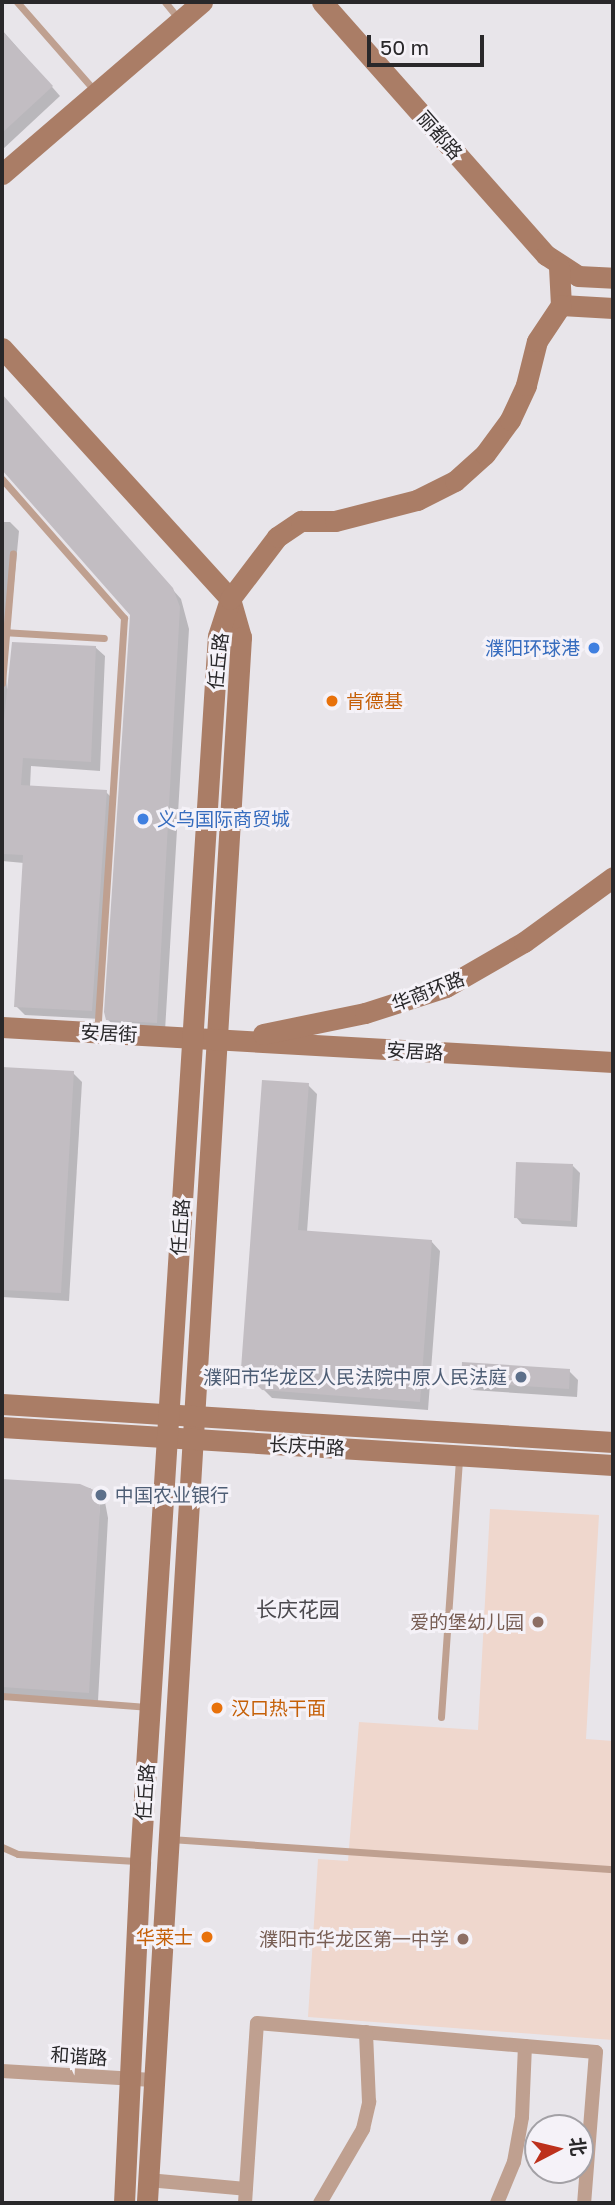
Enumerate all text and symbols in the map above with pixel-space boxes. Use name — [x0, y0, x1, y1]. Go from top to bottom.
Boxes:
scale bar — [370, 21, 487, 65]
text: 50 m — [380, 34, 429, 60]
street label: 丽都路 — [413, 106, 467, 164]
street label: 任丘路 — [204, 631, 232, 691]
place label: 濮阳环球港 — [485, 637, 580, 659]
marker: 濮阳环球港 — [586, 640, 602, 656]
place label: 肯德基 — [346, 690, 403, 712]
marker: 肯德基 — [324, 693, 340, 709]
place label: 义乌国际商贸城 — [157, 808, 290, 830]
marker: 义乌国际商贸城 — [135, 811, 151, 827]
street label: 华商环路 — [388, 967, 468, 1015]
street label: 安居街 — [80, 1020, 138, 1046]
street label: 安居路 — [386, 1038, 444, 1064]
street label: 任丘路 — [167, 1198, 193, 1256]
place label: 濮阳市华龙区人民法院中原人民法庭 — [203, 1366, 507, 1388]
marker: 濮阳市华龙区人民法院中原人民法庭 — [513, 1369, 529, 1385]
street label: 长庆中路 — [268, 1433, 346, 1459]
place label: 中国农业银行 — [115, 1484, 229, 1506]
marker: 中国农业银行 — [93, 1487, 109, 1503]
district label: 长庆花园 — [256, 1596, 340, 1622]
place label: 爱的堡幼儿园 — [410, 1611, 524, 1633]
marker: 爱的堡幼儿园 — [530, 1614, 546, 1630]
place label: 汉口热干面 — [231, 1697, 326, 1719]
marker: 汉口热干面 — [209, 1700, 225, 1716]
street label: 任丘路 — [132, 1763, 158, 1821]
place label: 华莱士 — [136, 1926, 193, 1948]
place label: 濮阳市华龙区第一中学 — [259, 1928, 449, 1950]
marker: 华莱士 — [199, 1929, 215, 1945]
marker: 濮阳市华龙区第一中学 — [455, 1931, 471, 1947]
street label: 和谐路 — [50, 2043, 108, 2069]
north arrow — [524, 2114, 594, 2184]
text: 北 — [566, 2136, 591, 2157]

